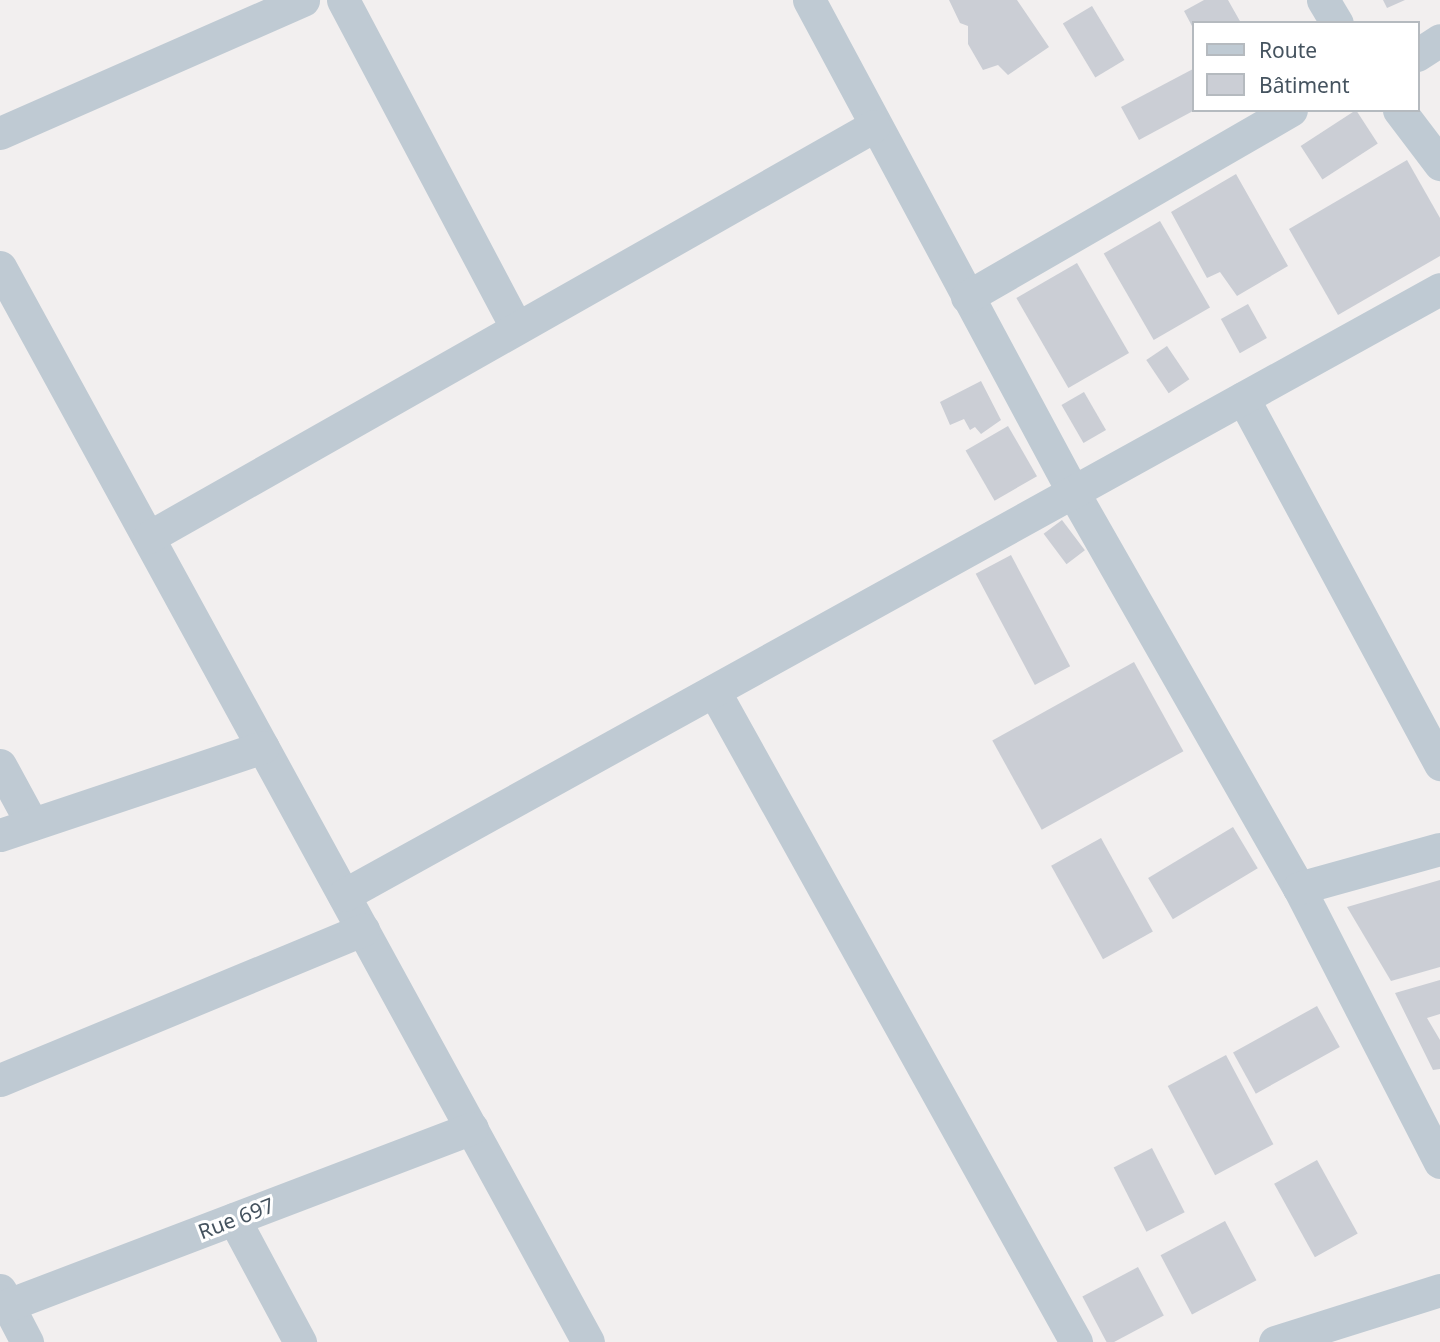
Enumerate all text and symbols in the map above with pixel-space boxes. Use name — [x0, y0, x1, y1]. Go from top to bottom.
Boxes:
legend — [1192, 21, 1419, 112]
text: Route — [1259, 36, 1317, 64]
text: Bâtiment — [1259, 71, 1349, 99]
street label: Rue 697 — [194, 1192, 278, 1244]

